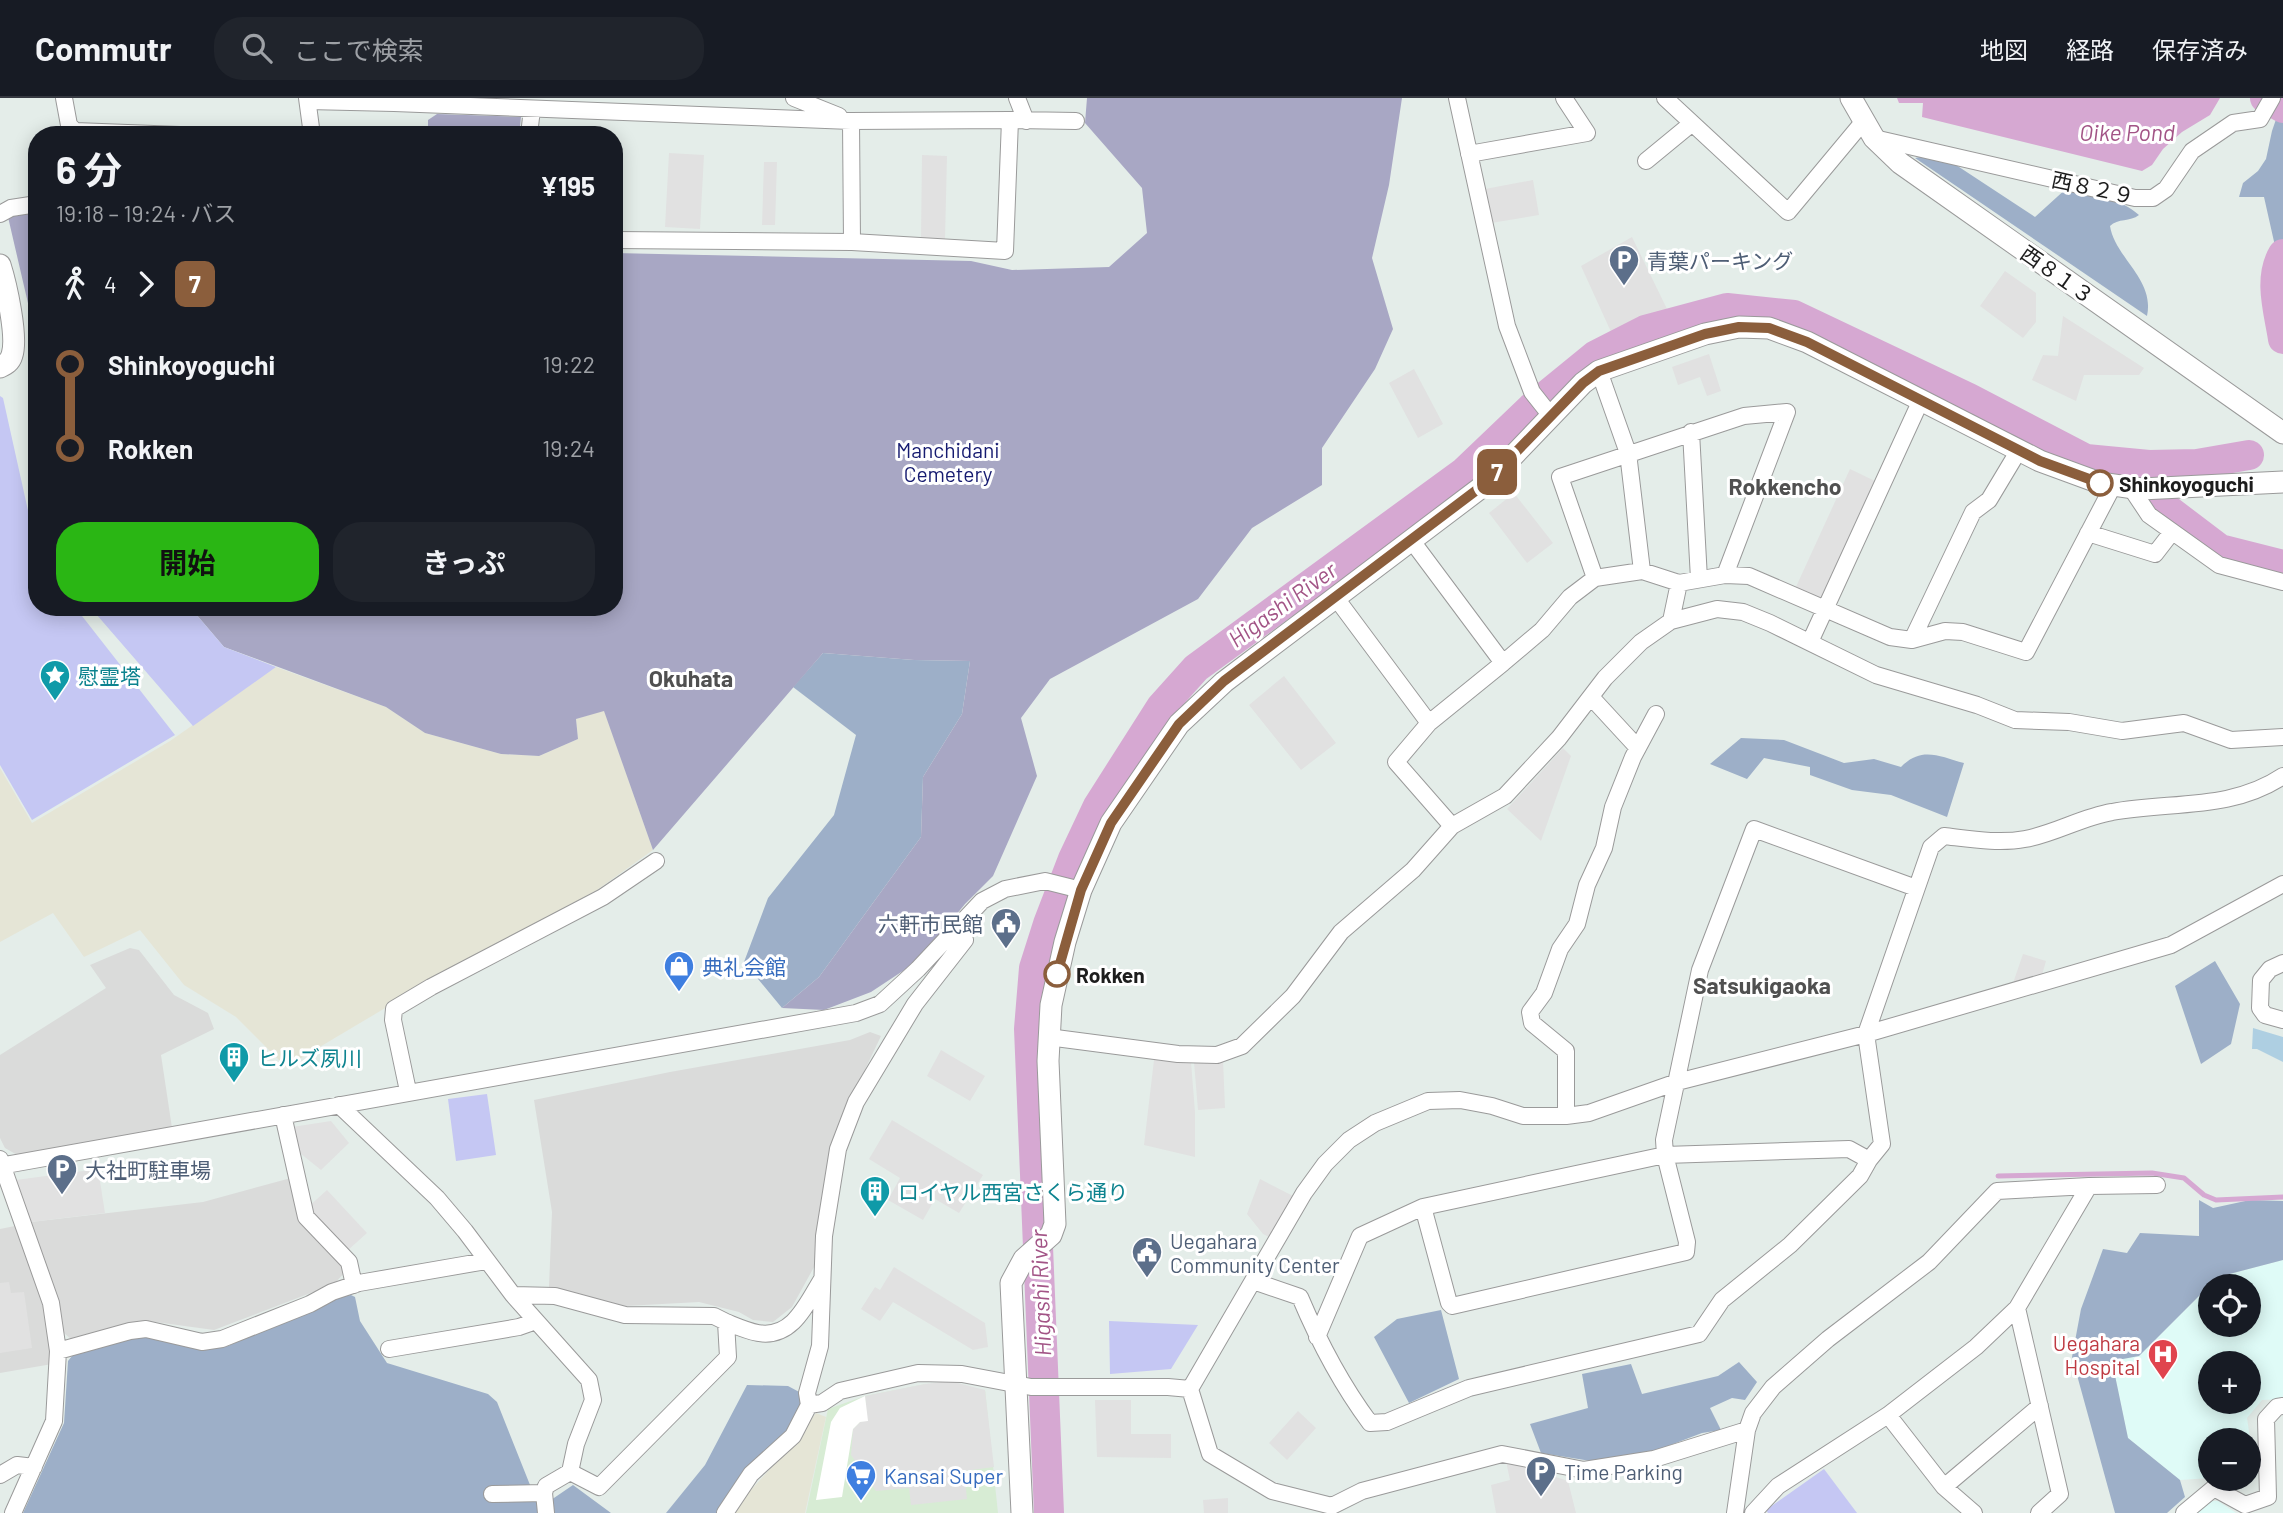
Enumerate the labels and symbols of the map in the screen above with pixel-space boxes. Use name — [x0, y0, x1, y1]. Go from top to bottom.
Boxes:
water label: Oike Pond — [2079, 118, 2175, 146]
street label: 西８２９ — [2049, 166, 2137, 208]
street label: 西８１３ — [2016, 240, 2100, 308]
parking icon: 青葉パーキング — [1607, 243, 1641, 287]
place label: 青葉パーキング — [1647, 248, 1793, 273]
park label: Manchidani Cemetery — [896, 437, 1000, 486]
line badge: 7 — [1474, 449, 1520, 495]
marker: Shinkoyoguchi — [2087, 470, 2113, 496]
place label: Shinkoyoguchi — [2119, 471, 2254, 496]
district label: Rokkencho — [1729, 472, 1841, 500]
water label: Higashi River — [1222, 555, 1342, 653]
place icon: 慰霊塔 — [38, 658, 72, 702]
place label: 慰霊塔 — [78, 663, 141, 688]
district label: Okuhata — [649, 664, 733, 692]
public building icon: 六軒市民館 — [989, 906, 1023, 950]
place label: 六軒市民館 — [878, 911, 983, 936]
shop icon: 典礼会館 — [662, 949, 696, 993]
place label: 典礼会館 — [702, 954, 786, 979]
marker: Rokken — [1044, 961, 1070, 987]
place label: Rokken — [1076, 962, 1145, 987]
district label: Satsukigaoka — [1693, 971, 1831, 999]
building icon: ヒルズ夙川 — [217, 1040, 251, 1084]
place label: ヒルズ夙川 — [257, 1045, 362, 1070]
parking icon: 大社町駐車場 — [45, 1152, 79, 1196]
place label: 大社町駐車場 — [85, 1157, 211, 1182]
building icon: ロイヤル西宮さくら通り — [858, 1174, 892, 1218]
place label: ロイヤル西宮さくら通り — [898, 1179, 1128, 1204]
water label: Higashi River — [1024, 1228, 1056, 1357]
place label: Uegahara Community Center — [1170, 1228, 1340, 1277]
public building icon: Uegahara Community Center — [1130, 1235, 1164, 1279]
place label: Uegahara Hospital — [2053, 1330, 2140, 1379]
hospital icon: Uegahara Hospital — [2146, 1337, 2180, 1381]
parking icon: Time Parking — [1524, 1454, 1558, 1498]
supermarket icon: Kansai Super — [844, 1458, 878, 1502]
place label: Time Parking — [1564, 1459, 1683, 1484]
place label: Kansai Super — [884, 1463, 1003, 1488]

